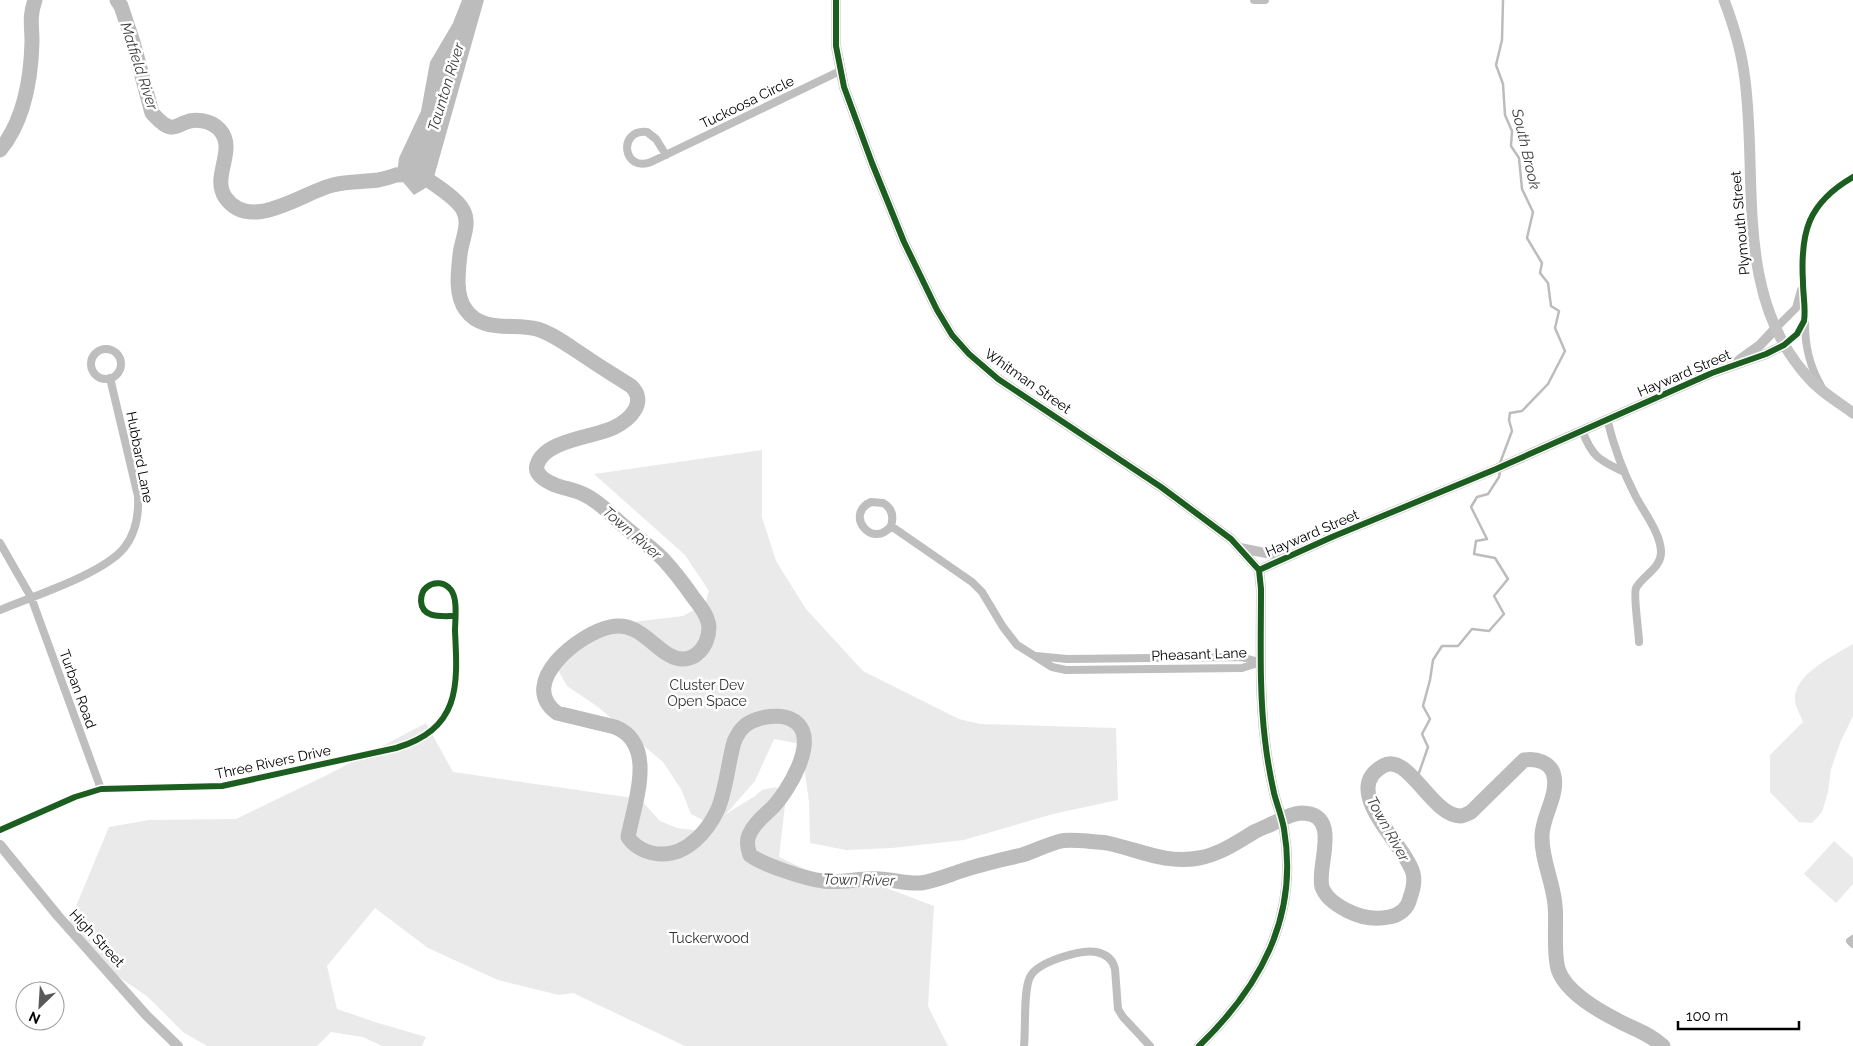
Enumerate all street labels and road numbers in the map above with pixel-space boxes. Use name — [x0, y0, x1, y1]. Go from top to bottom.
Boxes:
street label: Tuckoosa Circle — [698, 72, 796, 132]
street label: Plymouth Street — [1727, 170, 1753, 276]
street label: Whitman Street — [982, 345, 1074, 417]
street label: Hayward Street — [1635, 346, 1733, 400]
street label: Hubbard Lane — [123, 410, 157, 504]
street label: Hayward Street — [1263, 506, 1361, 560]
street label: Pheasant Lane — [1151, 644, 1247, 664]
street label: Turban Road — [56, 648, 100, 730]
street label: Three Rivers Drive — [214, 742, 332, 782]
street label: High Street — [66, 906, 128, 970]

